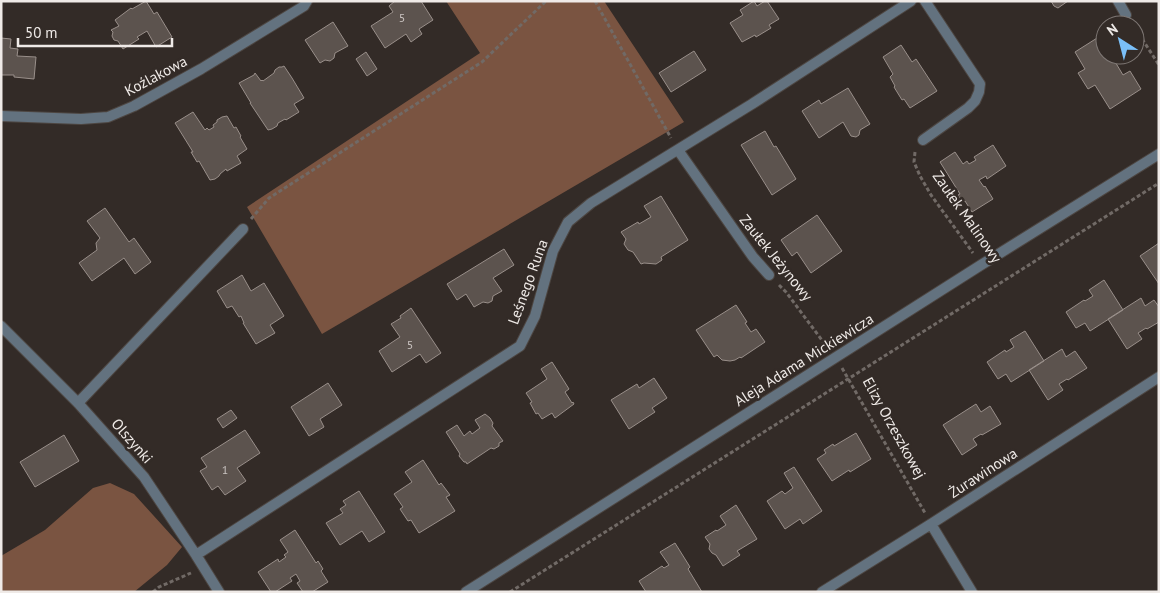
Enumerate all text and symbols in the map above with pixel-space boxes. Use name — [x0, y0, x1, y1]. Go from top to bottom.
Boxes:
house number: 5 — [399, 10, 405, 25]
scale bar — [18, 15, 171, 47]
north arrow — [1095, 15, 1145, 65]
text: N — [1103, 19, 1121, 39]
text: 50 m — [25, 23, 58, 42]
street label: Koźlakowa — [121, 51, 190, 100]
street label: Zaułek Malinowy — [929, 167, 1006, 266]
street label: Zaułek Jeżynowy — [736, 211, 817, 305]
street label: Leśnego Runa — [503, 237, 552, 327]
street label: Aleja Adama Mickiewicza — [731, 309, 877, 410]
house number: 5 — [407, 337, 413, 352]
street label: Elizy Orzeszkowej — [859, 374, 930, 482]
street label: Olszynki — [108, 414, 157, 467]
street label: Żurawinowa — [945, 443, 1021, 502]
house number: 1 — [222, 462, 228, 477]

